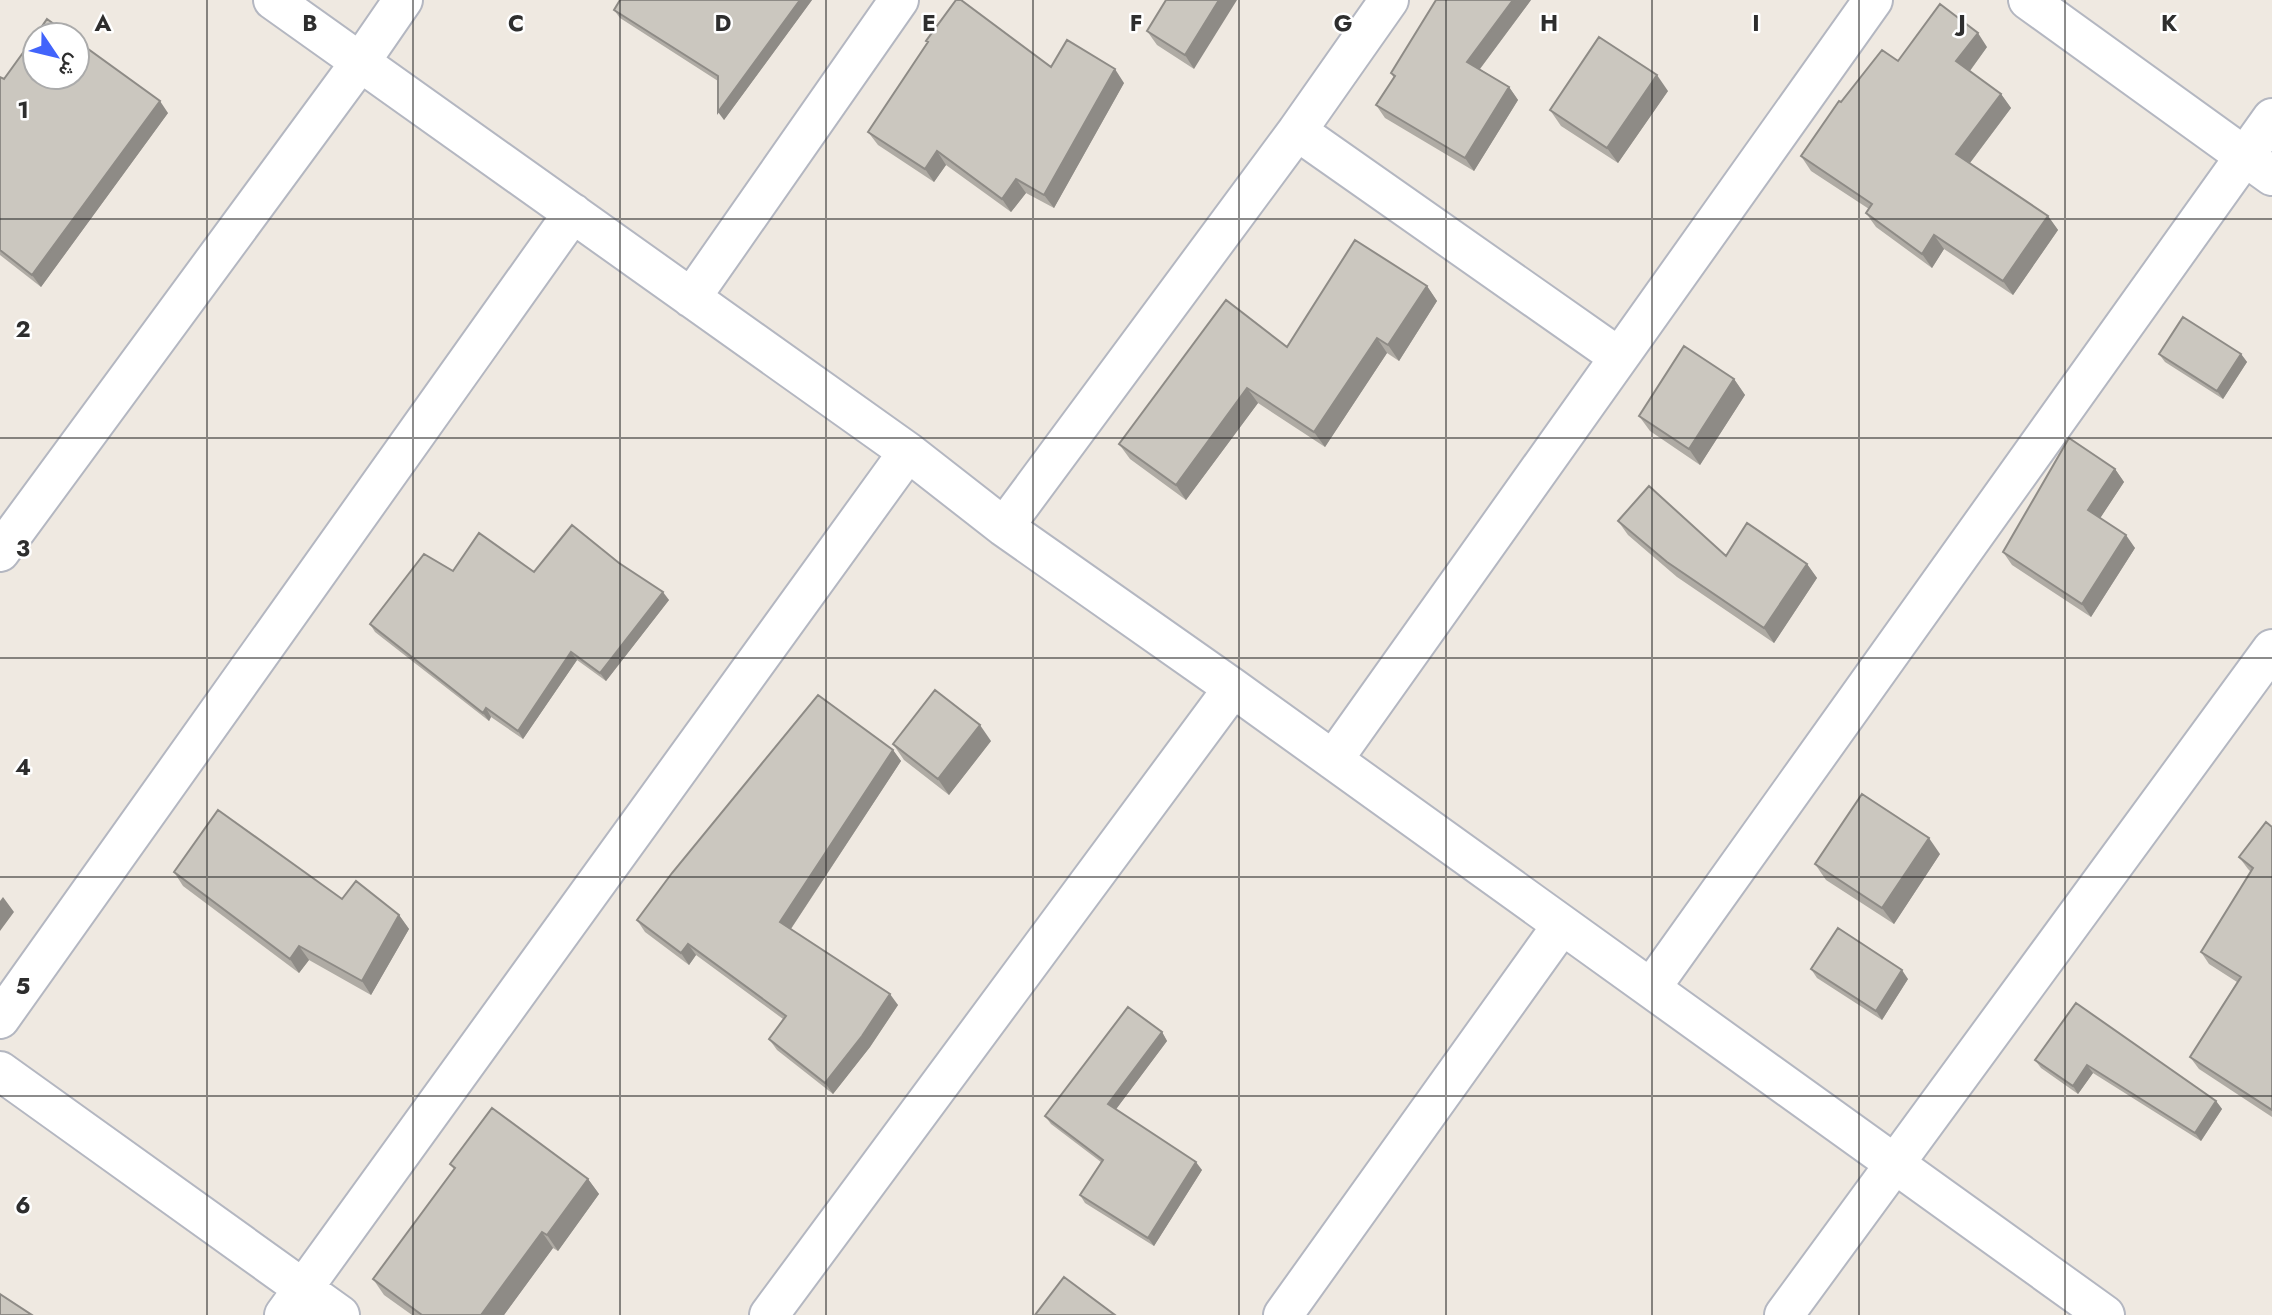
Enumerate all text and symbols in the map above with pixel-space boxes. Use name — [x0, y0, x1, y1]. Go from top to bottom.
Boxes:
text: A — [94, 6, 112, 40]
text: B — [302, 6, 318, 40]
text: C — [508, 6, 524, 40]
text: D — [715, 6, 732, 40]
text: E — [922, 6, 936, 40]
text: F — [1130, 6, 1142, 40]
text: G — [1334, 6, 1352, 40]
text: H — [1540, 6, 1558, 40]
text: I — [1752, 6, 1760, 40]
text: J — [1954, 6, 1966, 40]
text: K — [2161, 6, 2178, 40]
north arrow — [21, 21, 91, 91]
text: ش — [52, 48, 87, 83]
text: 1 — [17, 93, 29, 127]
text: 2 — [15, 312, 31, 346]
text: 3 — [16, 531, 30, 565]
text: 4 — [15, 750, 31, 784]
text: 5 — [16, 969, 30, 1003]
text: 6 — [15, 1188, 31, 1222]

